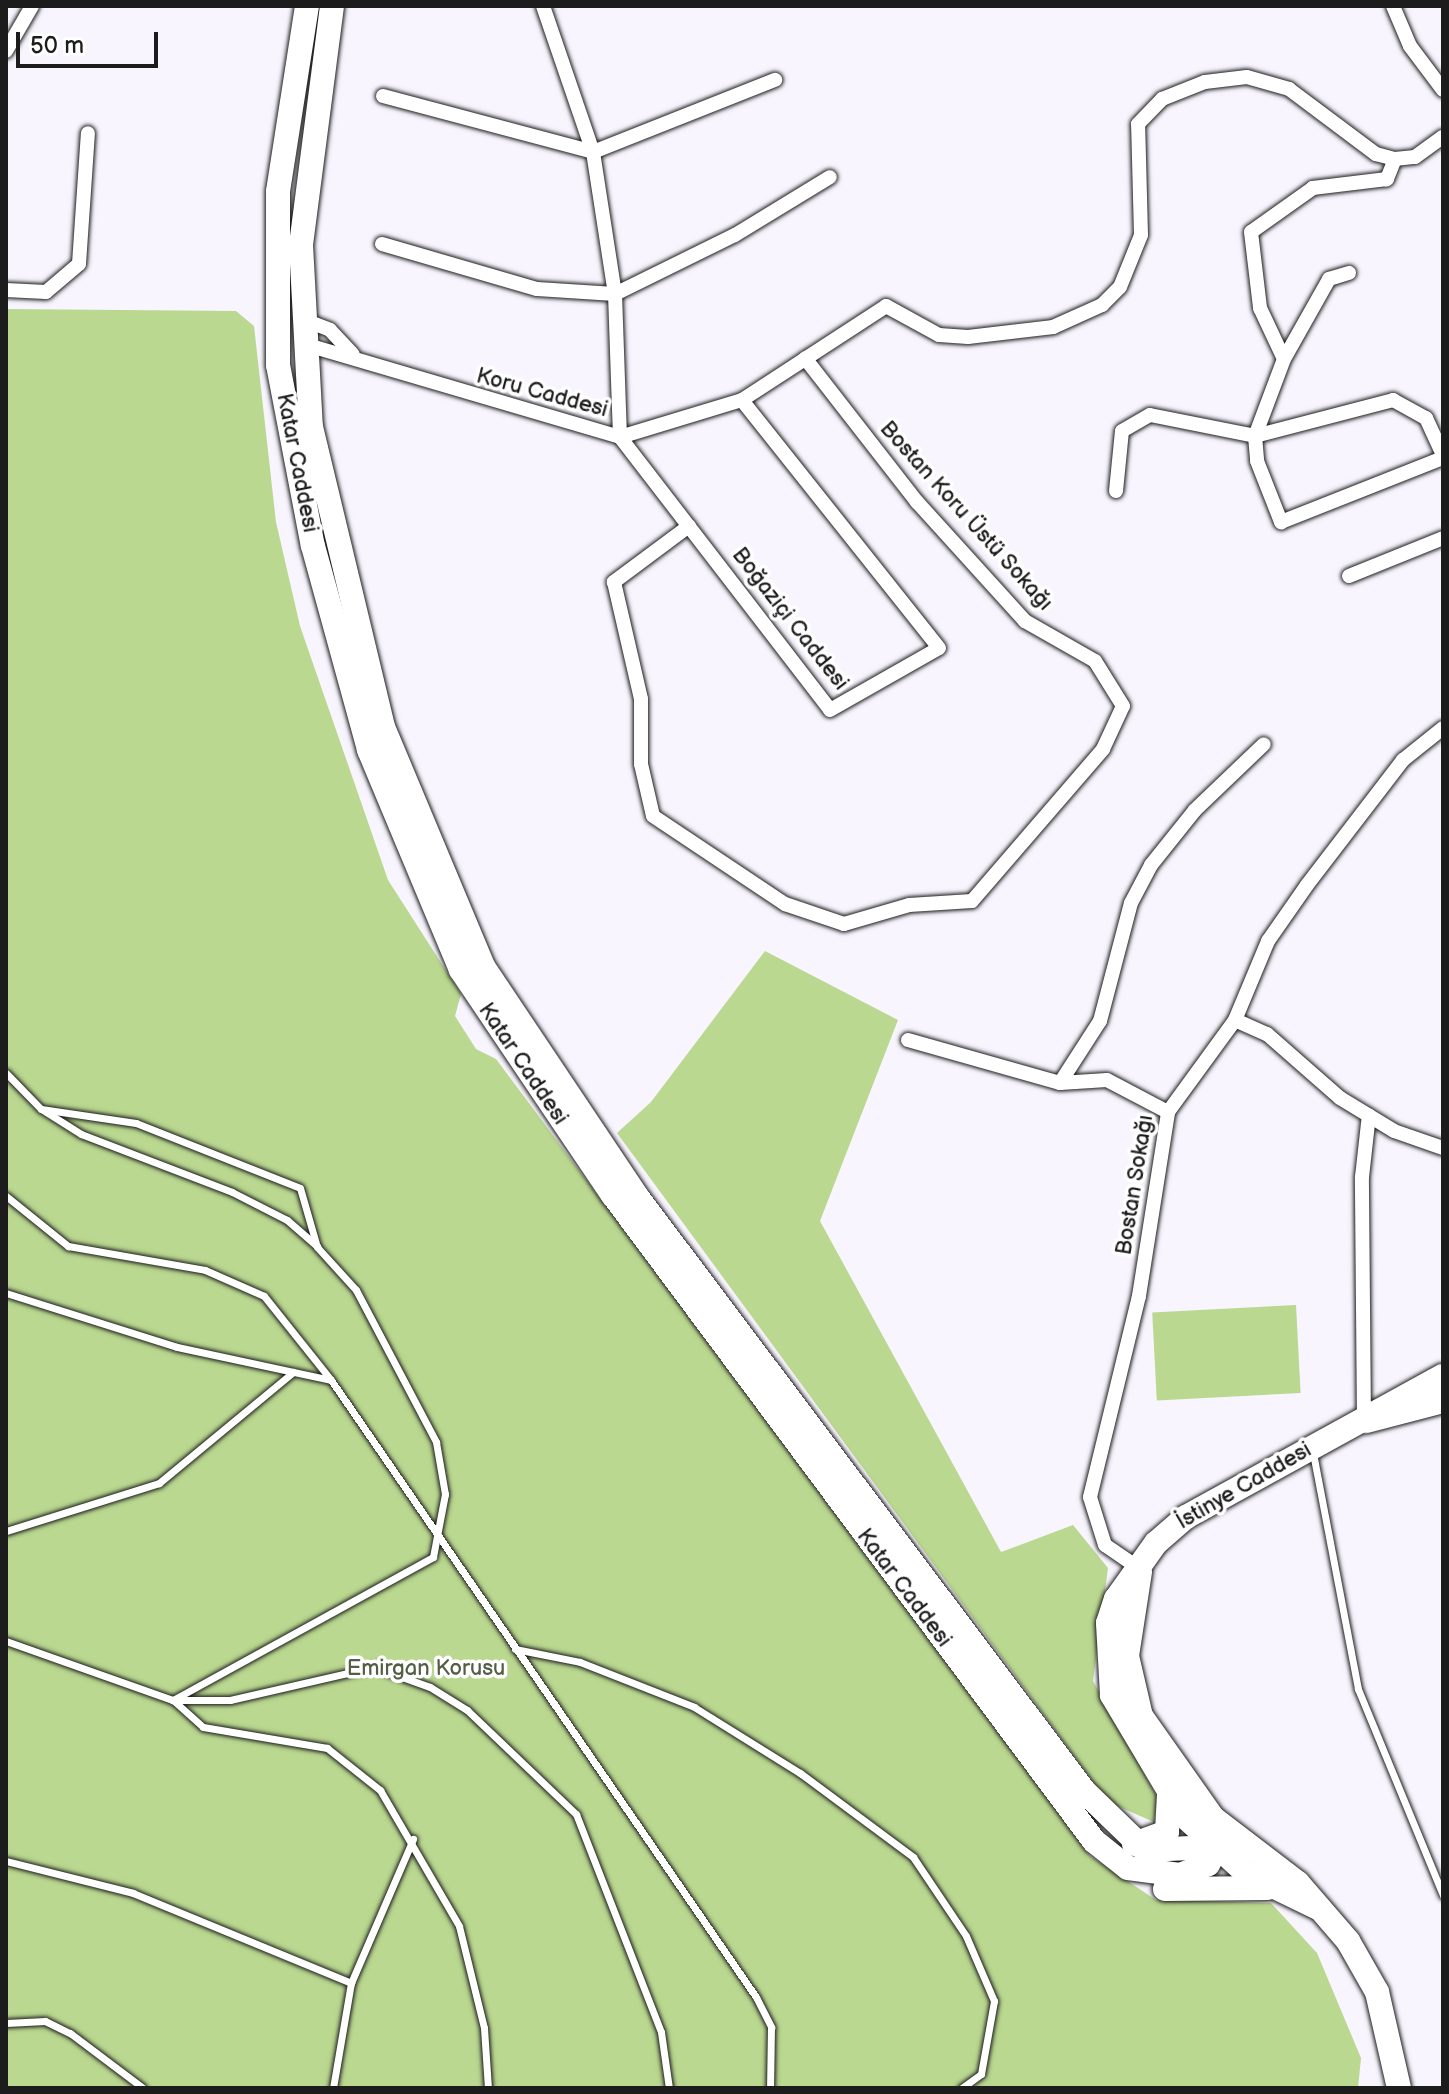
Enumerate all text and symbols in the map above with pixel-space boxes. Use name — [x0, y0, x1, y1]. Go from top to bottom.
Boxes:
scale bar — [20, 16, 162, 66]
text: 50 m — [30, 31, 84, 60]
street label: Koru Caddesi — [473, 363, 611, 423]
street label: Katar Caddesi — [271, 391, 323, 535]
street label: Bostan Koru Üstü Sokağı — [874, 416, 1058, 616]
street label: Boğaziçi Caddesi — [726, 542, 854, 696]
street label: Katar Caddesi — [473, 998, 573, 1130]
street label: Bostan Sokağı — [1111, 1113, 1159, 1257]
street label: İstinye Caddesi — [1172, 1437, 1316, 1535]
street label: Katar Caddesi — [851, 1524, 957, 1652]
park label: Emirgan Korusu — [347, 1656, 505, 1682]

